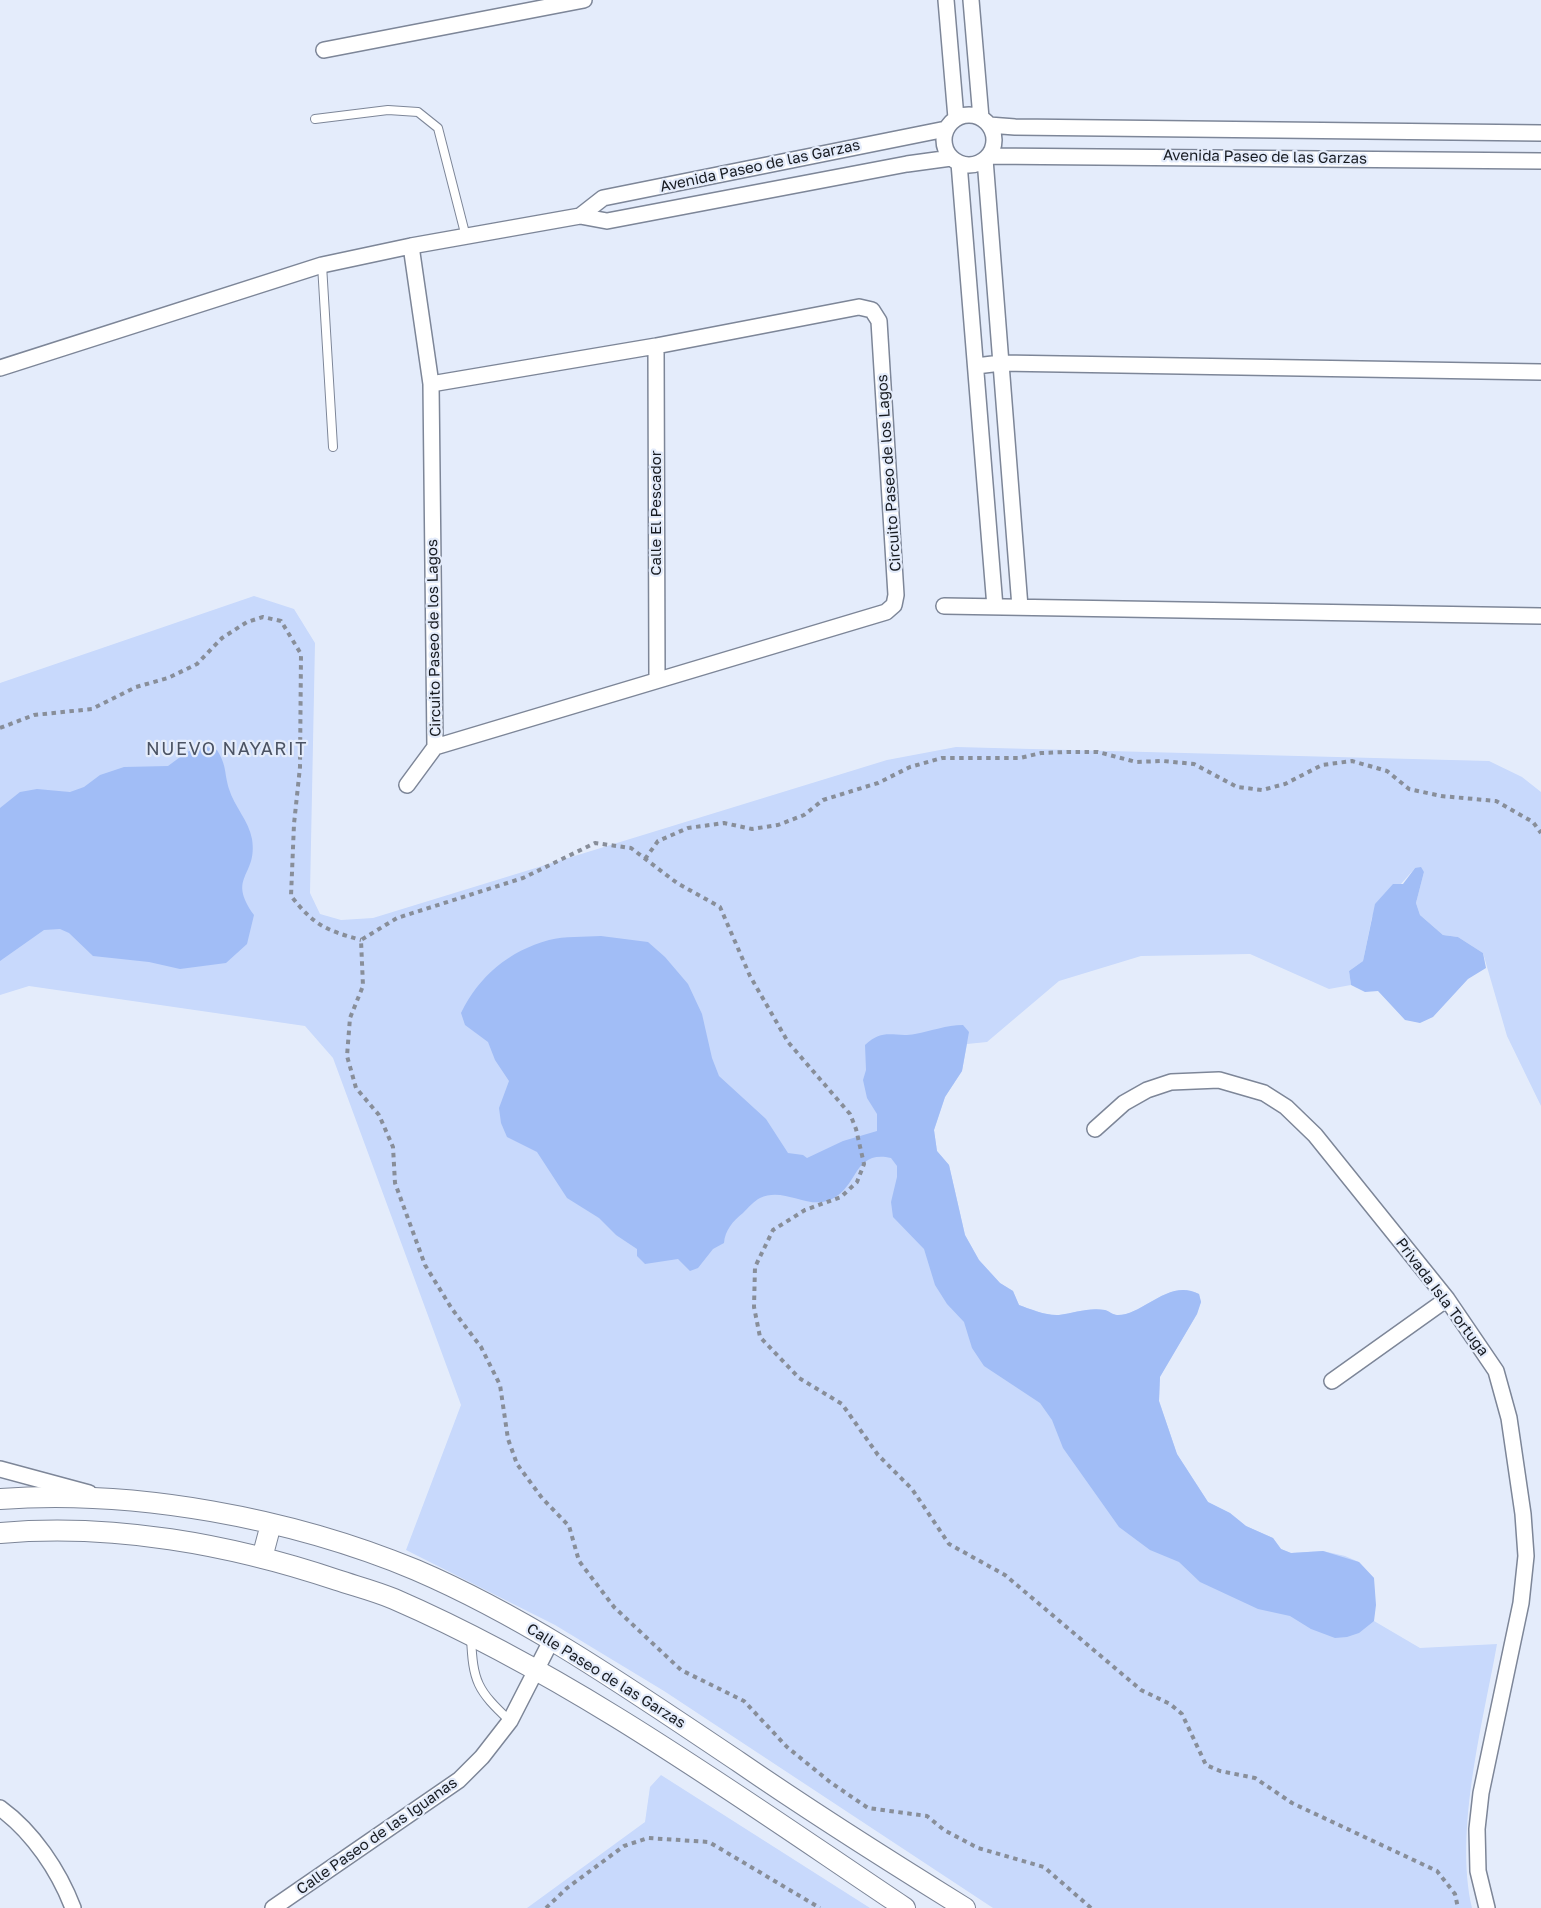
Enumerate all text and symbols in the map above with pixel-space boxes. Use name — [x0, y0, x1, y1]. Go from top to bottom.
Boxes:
street label: Avenida Paseo de las Garzas — [658, 136, 862, 196]
street label: Avenida Paseo de las Garzas — [1163, 146, 1367, 168]
street label: Circuito Paseo de los Lagos — [873, 374, 905, 572]
street label: Calle El Pescador — [647, 450, 665, 576]
street label: Circuito Paseo de los Lagos — [423, 539, 445, 737]
district label: NUEVO NAYARIT — [146, 738, 308, 760]
street label: Privada Isla Tortuga — [1392, 1234, 1492, 1360]
street label: Calle Paseo de las Garzas — [523, 1620, 689, 1732]
street label: Calle Paseo de las Iguanas — [293, 1774, 461, 1898]

